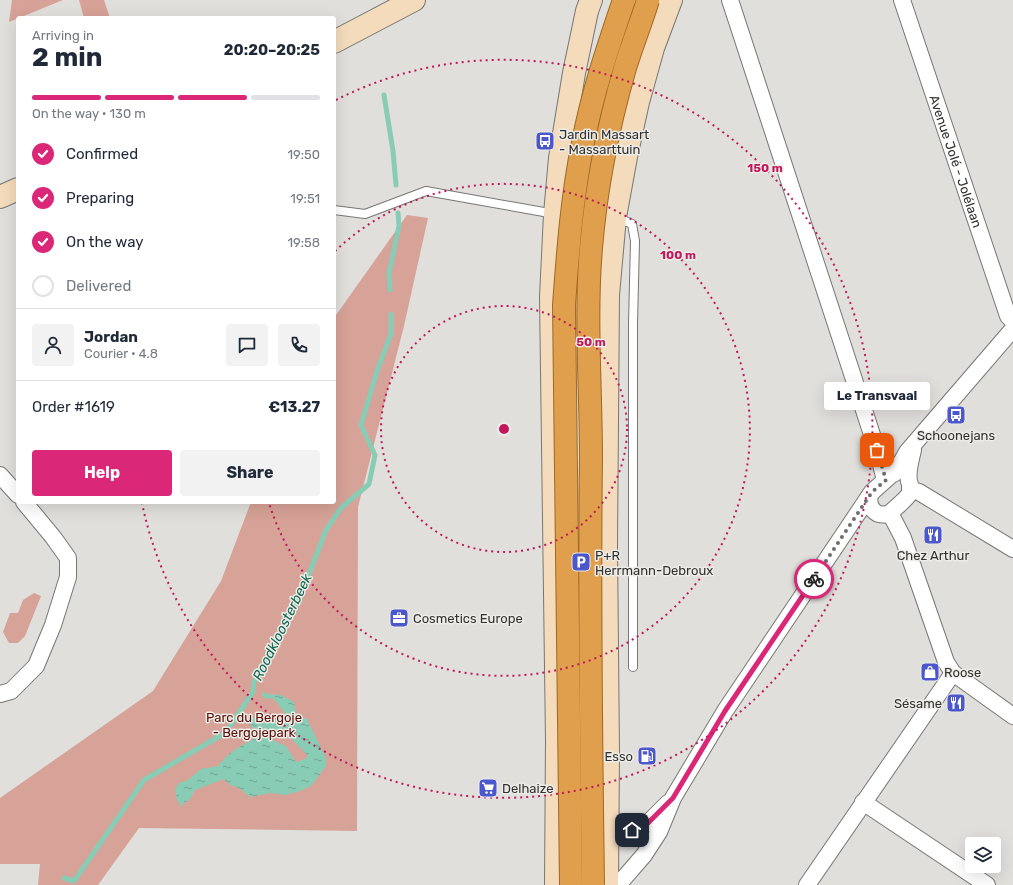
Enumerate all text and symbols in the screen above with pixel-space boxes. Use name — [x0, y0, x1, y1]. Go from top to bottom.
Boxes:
text: Arriving in — [32, 28, 94, 43]
text: 20:20–20:25 — [224, 41, 320, 59]
text: 2 min — [32, 42, 102, 73]
street label: Avenue Jolé - Jolélaan — [926, 93, 985, 230]
text: On the way · 130 m — [32, 106, 146, 121]
place label: Jardin Massart - Massarttuin — [559, 127, 649, 157]
bus stop icon: Jardin Massart - Massarttuin — [534, 130, 556, 152]
icon: check — [32, 143, 54, 165]
text: Confirmed — [66, 145, 138, 163]
text: 19:50 — [287, 147, 320, 162]
text: 150 m — [747, 161, 783, 175]
icon: check — [32, 187, 54, 209]
text: Preparing — [66, 189, 134, 207]
text: 19:51 — [290, 191, 320, 206]
icon: check — [32, 231, 54, 253]
text: On the way — [66, 233, 144, 251]
text: 19:58 — [287, 235, 320, 250]
text: 100 m — [660, 248, 696, 262]
text: Delivered — [66, 277, 131, 295]
button: person — [32, 324, 74, 366]
button: chat — [226, 324, 268, 366]
button: phone — [278, 324, 320, 366]
text: Jordan — [84, 328, 138, 346]
text: 50 m — [576, 335, 606, 349]
text: Courier · 4.8 — [84, 346, 158, 361]
callout: Le Transvaal — [824, 382, 930, 410]
text: Le Transvaal — [837, 388, 917, 403]
text: Order #1619 — [32, 398, 115, 416]
text: €13.27 — [268, 398, 320, 416]
bus stop icon: Schoonejans — [945, 404, 967, 426]
centre of rings — [497, 422, 511, 436]
place label: Schoonejans — [917, 428, 995, 443]
pin — [860, 433, 894, 467]
icon: bag — [866, 439, 888, 461]
button: Help — [32, 450, 172, 496]
button: Share — [180, 450, 320, 496]
restaurant icon: Chez Arthur — [922, 524, 944, 546]
place label: P+R Herrmann-Debroux — [595, 548, 713, 578]
place label: Chez Arthur — [897, 548, 969, 563]
parking icon: P+R Herrmann-Debroux — [570, 551, 592, 573]
courier — [794, 559, 834, 599]
icon: bike — [803, 568, 825, 590]
water label: Roodkloosterbeek — [249, 570, 316, 683]
office icon: Cosmetics Europe — [388, 607, 410, 629]
place label: Cosmetics Europe — [413, 611, 523, 626]
shop icon: Roose — [919, 661, 941, 683]
place label: Roose — [944, 665, 981, 680]
restaurant icon: Sésame — [945, 692, 967, 714]
place label: Sésame — [894, 696, 942, 711]
park label: Parc du Bergoje - Bergojepark — [206, 710, 302, 741]
fuel station icon: Esso — [636, 745, 658, 767]
place label: Esso — [604, 749, 633, 764]
supermarket icon: Delhaize — [477, 777, 499, 799]
place label: Delhaize — [502, 781, 553, 796]
pin — [615, 813, 649, 847]
icon: home — [621, 819, 643, 841]
map controls — [965, 837, 1001, 873]
button: layers — [965, 837, 1001, 873]

